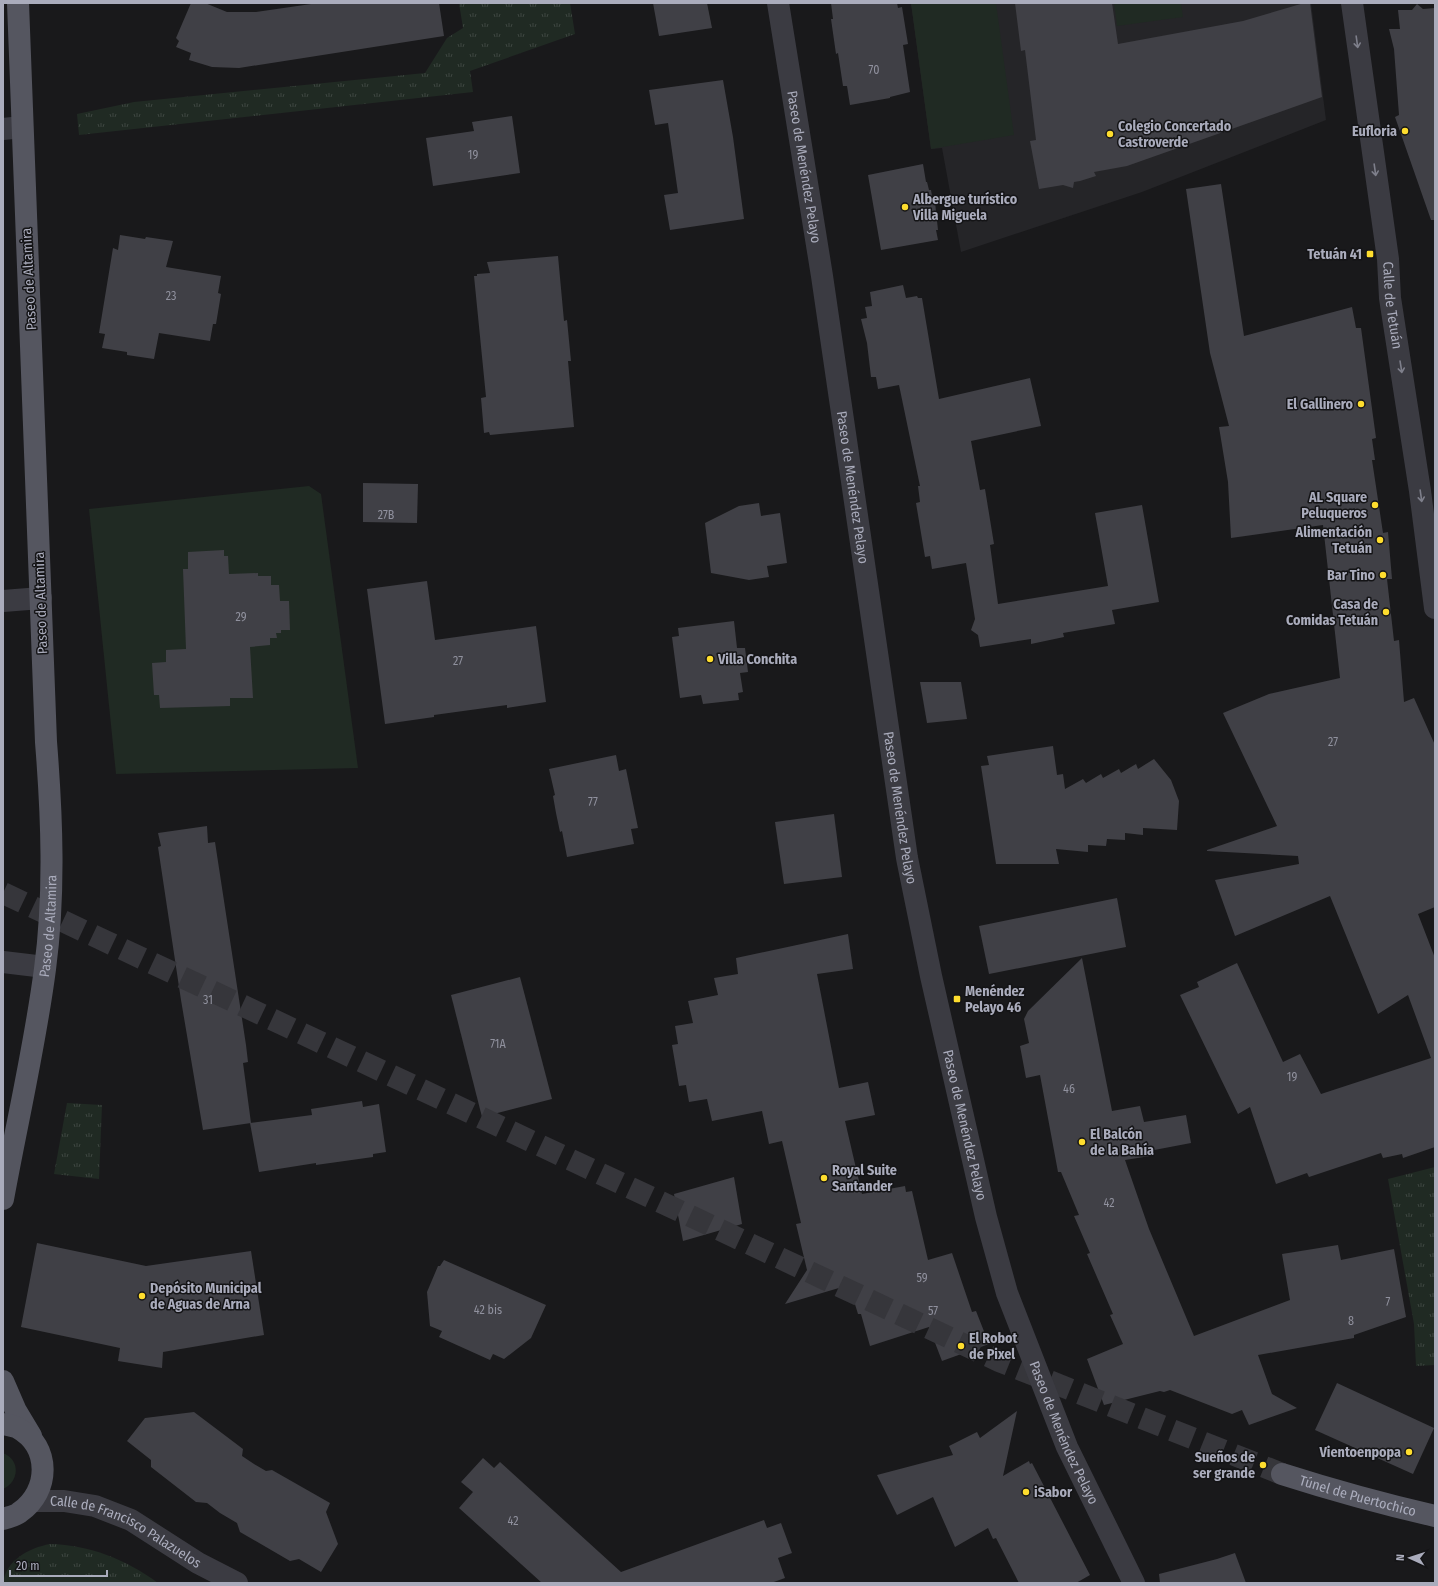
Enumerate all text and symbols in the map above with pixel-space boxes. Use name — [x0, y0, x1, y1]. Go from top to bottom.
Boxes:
one-way arrow — [1353, 35, 1361, 48]
house number: 70 — [869, 63, 879, 77]
street label: Paseo de Menéndez Pelayo — [784, 89, 825, 244]
place label: Colegio Concertado Castroverde — [1118, 118, 1232, 151]
place label: Eufloria — [1352, 123, 1397, 140]
marker: Eufloria — [1400, 126, 1410, 136]
marker: Colegio Concertado Castroverde — [1105, 129, 1115, 139]
house number: 19 — [468, 148, 478, 162]
one-way arrow — [1371, 164, 1379, 177]
place label: Albergue turístico Villa Miguela — [912, 191, 1018, 224]
marker: Albergue turístico Villa Miguela — [900, 202, 910, 212]
street label: Paseo de Altamira — [18, 227, 40, 331]
place label: Tetuán 41 — [1307, 246, 1362, 263]
marker: Tetuán 41 — [1365, 249, 1375, 259]
street label: Calle de Tetuán — [1380, 261, 1406, 350]
house number: 23 — [166, 289, 176, 303]
one-way arrow — [1397, 361, 1405, 374]
place label: El Gallinero — [1287, 396, 1354, 413]
marker: El Gallinero — [1356, 399, 1366, 409]
street label: Paseo de Menéndez Pelayo — [833, 410, 872, 565]
place label: AL Square Peluqueros — [1301, 489, 1367, 522]
one-way arrow — [1417, 489, 1425, 502]
marker: AL Square Peluqueros — [1370, 500, 1380, 510]
house number: 27B — [378, 508, 395, 522]
place label: Alimentación Tetuán — [1295, 524, 1372, 557]
marker: Alimentación Tetuán — [1375, 535, 1385, 545]
street label: Paseo de Altamira — [31, 551, 51, 655]
place label: Bar Tino — [1327, 567, 1376, 584]
marker: Bar Tino — [1378, 570, 1388, 580]
place label: Casa de Comidas Tetuán — [1286, 596, 1378, 629]
marker: Casa de Comidas Tetuán — [1381, 607, 1391, 617]
house number: 29 — [235, 610, 247, 624]
place label: Villa Conchita — [717, 651, 797, 668]
house number: 27 — [453, 654, 463, 668]
marker: Villa Conchita — [705, 654, 715, 664]
street label: Paseo de Menéndez Pelayo — [880, 730, 921, 886]
house number: 27 — [1328, 735, 1338, 749]
house number: 77 — [588, 795, 598, 809]
street label: Paseo de Altamira — [35, 874, 60, 978]
place label: Menéndez Pelayo 46 — [965, 983, 1025, 1016]
house number: 31 — [203, 993, 213, 1007]
marker: Menéndez Pelayo 46 — [952, 994, 962, 1004]
house number: 71A — [490, 1037, 507, 1051]
street label: Paseo de Menéndez Pelayo — [940, 1048, 990, 1202]
house number: 19 — [1287, 1070, 1297, 1084]
house number: 46 — [1063, 1082, 1075, 1096]
place label: El Balcón de la Bahía — [1090, 1126, 1154, 1159]
marker: El Balcón de la Bahía — [1077, 1137, 1087, 1147]
place label: Royal Suite Santander — [832, 1162, 897, 1195]
marker: Royal Suite Santander — [819, 1173, 829, 1183]
house number: 42 — [1104, 1196, 1114, 1210]
house number: 59 — [916, 1271, 928, 1285]
place label: Depósito Municipal de Aguas de Arna — [150, 1280, 262, 1313]
marker: Depósito Municipal de Aguas de Arna — [137, 1291, 147, 1301]
house number: 7 — [1386, 1295, 1391, 1309]
house number: 42 bis — [474, 1303, 502, 1317]
house number: 57 — [928, 1304, 938, 1318]
house number: 8 — [1348, 1314, 1354, 1328]
place label: El Robot de Pixel — [969, 1330, 1018, 1363]
marker: El Robot de Pixel — [956, 1341, 966, 1351]
street label: Paseo de Menéndez Pelayo — [1026, 1359, 1102, 1507]
place label: Vientoenpopa — [1318, 1444, 1401, 1461]
marker: Vientoenpopa — [1404, 1447, 1414, 1457]
place label: Sueños de ser grande — [1193, 1449, 1255, 1482]
marker: Sueños de ser grande — [1258, 1460, 1268, 1470]
street label: Túnel de Puertochico — [1297, 1472, 1418, 1520]
place label: iSabor — [1034, 1484, 1073, 1501]
marker: iSabor — [1021, 1487, 1031, 1497]
street label: Calle de Francisco Palazuelos — [50, 1493, 205, 1571]
house number: 42 — [508, 1514, 518, 1528]
north arrow — [1390, 1538, 1430, 1578]
scale bar — [10, 1552, 107, 1578]
text: N — [1394, 1554, 1407, 1561]
text: 20 m — [16, 1559, 40, 1573]

